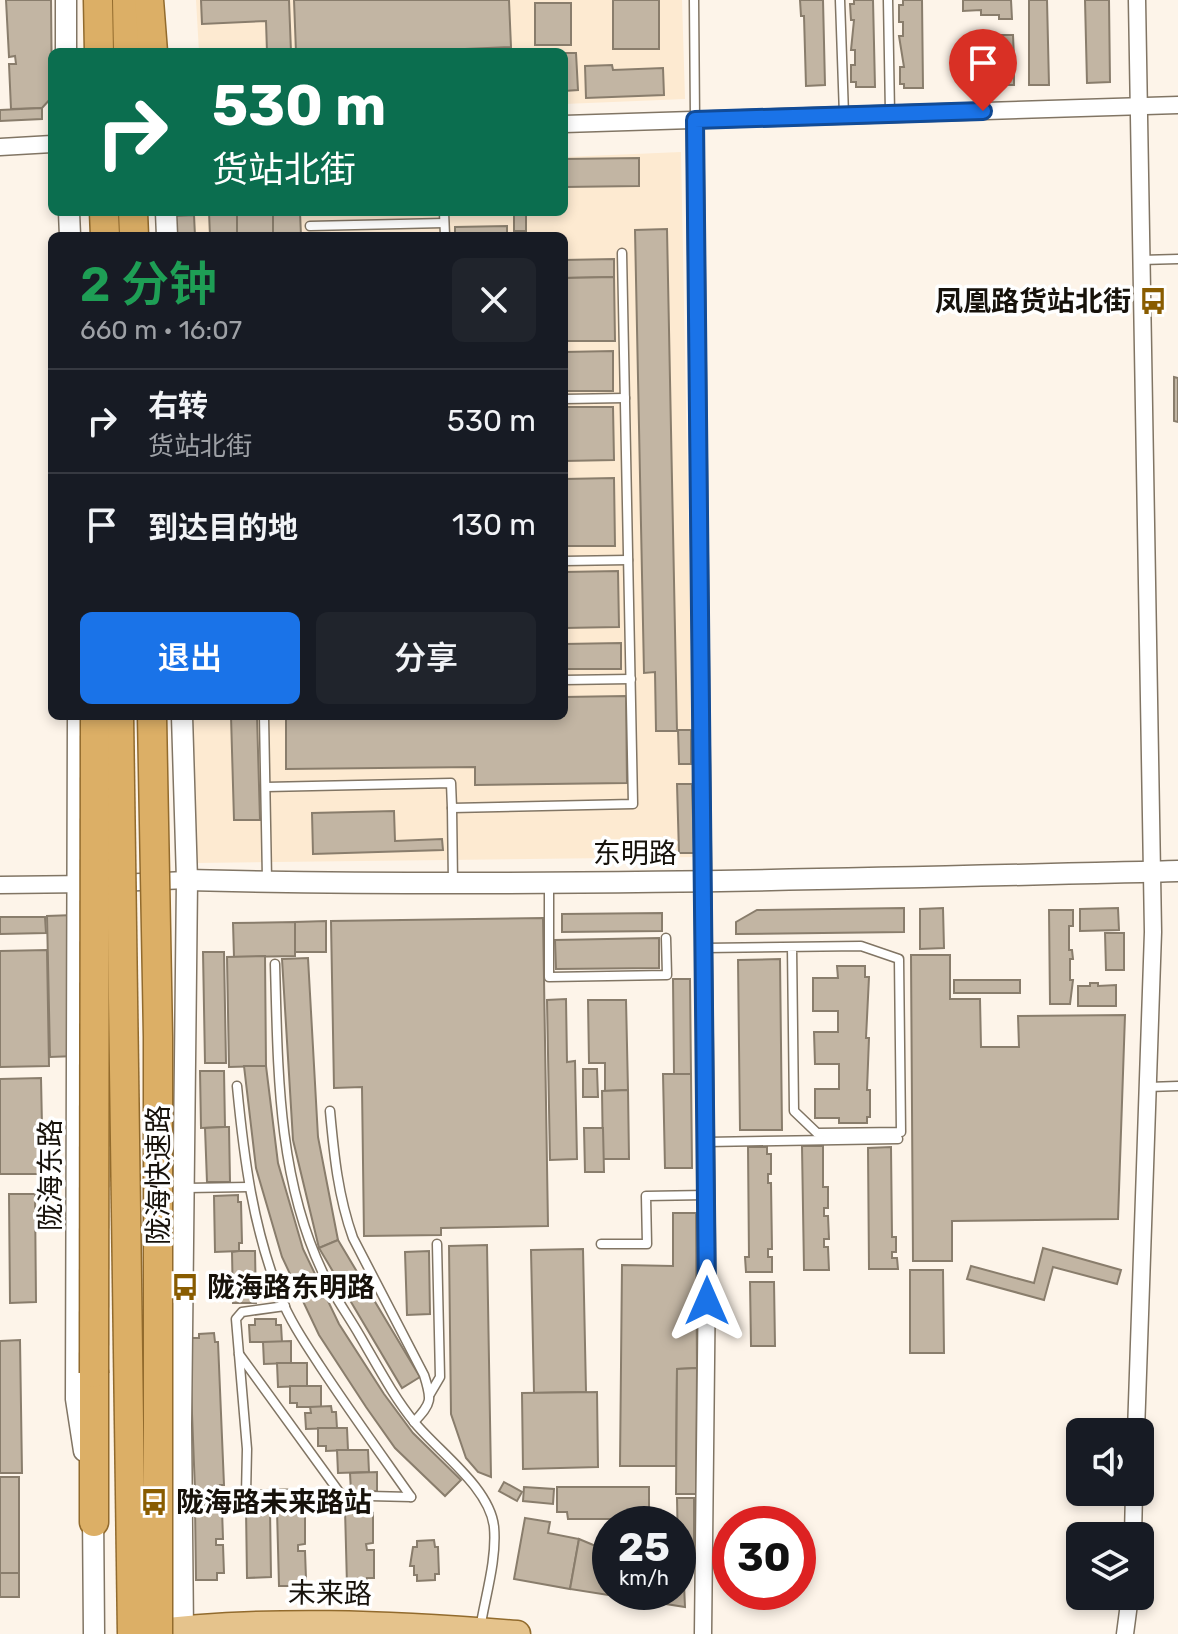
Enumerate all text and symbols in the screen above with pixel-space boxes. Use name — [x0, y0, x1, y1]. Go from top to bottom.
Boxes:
pin — [949, 29, 1017, 111]
icon: arrive — [961, 41, 1005, 85]
text: 530 m — [212, 73, 386, 139]
icon: right — [80, 80, 184, 184]
text: 货站北街 — [212, 148, 356, 191]
text: 2 分钟 — [80, 256, 217, 313]
button: close — [452, 258, 536, 342]
place label: 凤凰路货站北街 — [935, 285, 1131, 318]
bus stop icon: 凤凰路货站北街 — [1138, 286, 1168, 316]
text: 660 m · 16:07 — [80, 315, 242, 346]
text: 右转 — [148, 388, 208, 424]
icon: right — [80, 399, 124, 443]
text: 530 m — [447, 403, 536, 439]
text: 货站北街 — [148, 431, 252, 462]
icon: arrive — [80, 503, 124, 547]
text: 130 m — [452, 507, 536, 543]
text: 到达目的地 — [148, 510, 298, 546]
button: 退出 — [80, 612, 300, 704]
button: 分享 — [316, 612, 536, 704]
street label: 东明路 — [593, 837, 677, 870]
street label: 陇海快速路 — [142, 1105, 175, 1245]
street label: 陇海东路 — [34, 1119, 67, 1231]
position arrow — [665, 1259, 749, 1343]
place label: 陇海路东明路 — [207, 1271, 375, 1304]
bus stop icon: 陇海路东明路 — [170, 1272, 200, 1302]
map controls — [1066, 1418, 1154, 1610]
button: sound — [1066, 1418, 1154, 1506]
place label: 陇海路未来路站 — [176, 1486, 372, 1519]
bus stop icon: 陇海路未来路站 — [139, 1487, 169, 1517]
speed limit sign: 30 — [712, 1506, 816, 1610]
button: layers — [1066, 1522, 1154, 1610]
text: 25 — [618, 1524, 670, 1571]
text: km/h — [619, 1566, 669, 1590]
street label: 未来路 — [288, 1576, 372, 1611]

